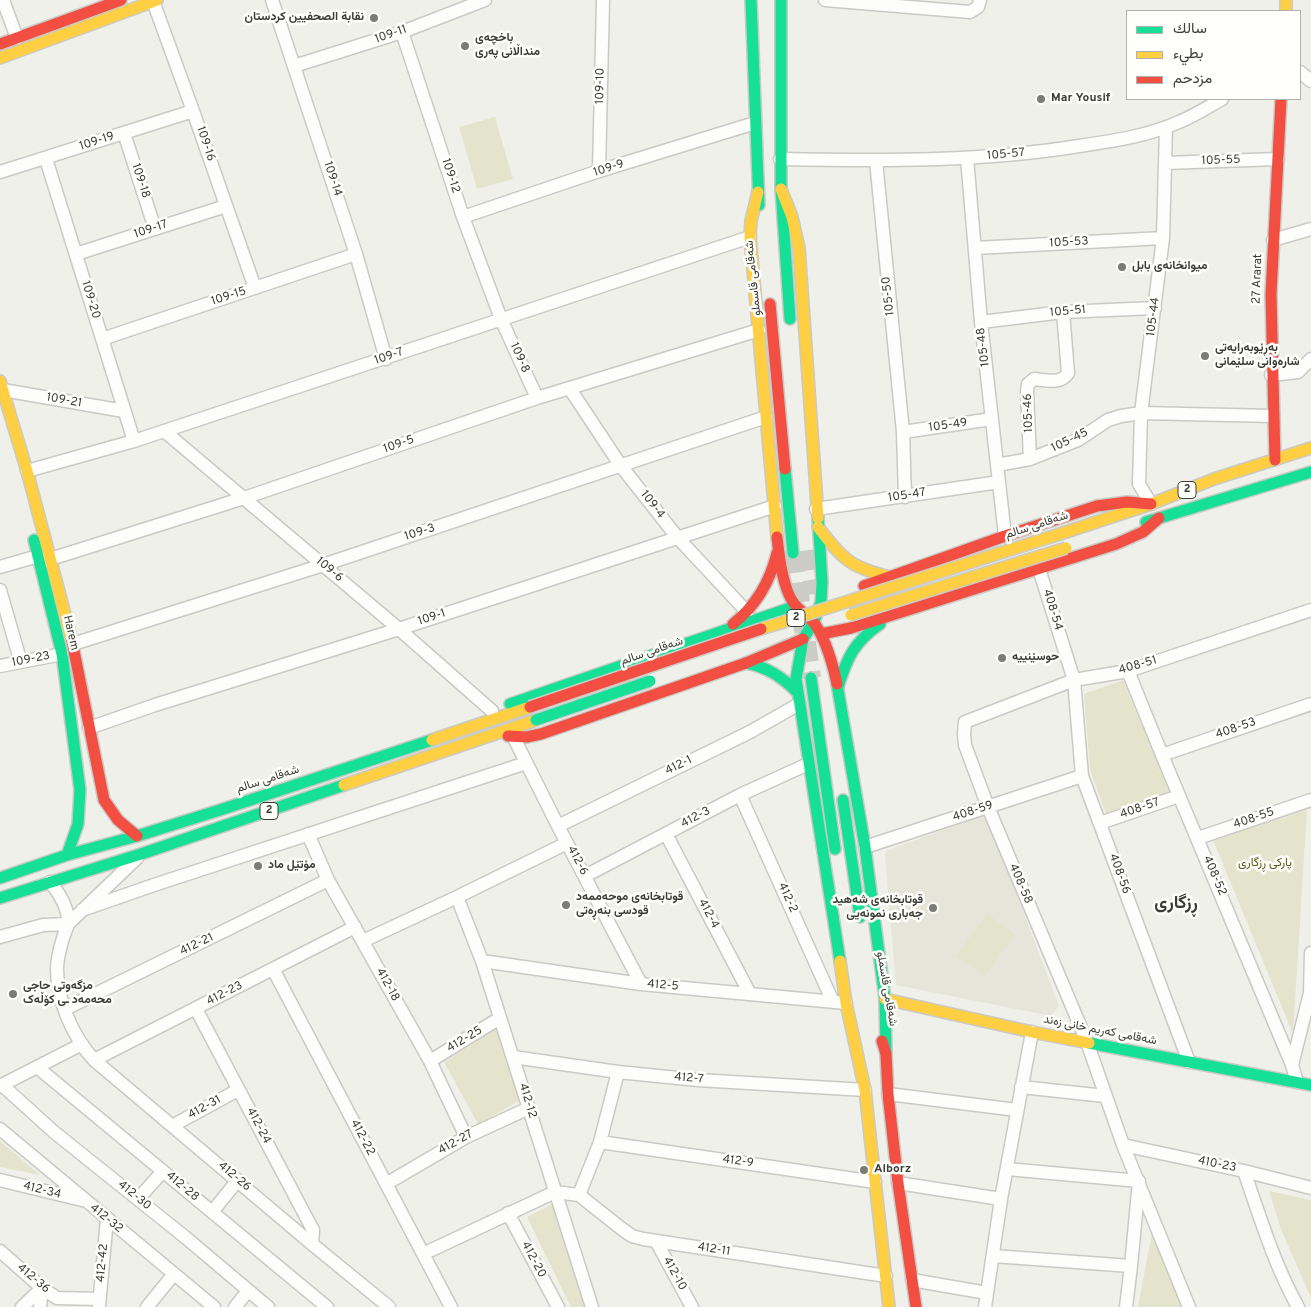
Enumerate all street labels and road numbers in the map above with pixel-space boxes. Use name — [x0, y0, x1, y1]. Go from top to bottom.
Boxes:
street label: 109-11 — [373, 23, 409, 47]
street label: 109-10 — [593, 68, 609, 104]
street label: 109-16 — [192, 125, 218, 163]
street label: 109-19 — [78, 130, 116, 154]
street label: 105-57 — [986, 146, 1026, 164]
street label: 105-55 — [1201, 153, 1241, 169]
street label: 109-12 — [438, 157, 462, 195]
street label: 109-9 — [592, 157, 626, 181]
street label: 109-14 — [320, 160, 344, 198]
street label: 109-18 — [128, 162, 152, 200]
street label: 109-17 — [132, 218, 170, 242]
street label: 105-53 — [1049, 235, 1089, 251]
street label: شەقامی قاسملو — [743, 240, 765, 316]
street label: 27 Ararat — [1250, 254, 1266, 304]
street label: 105-50 — [880, 276, 898, 316]
street label: 109-20 — [77, 279, 103, 321]
street label: 109-15 — [210, 285, 248, 309]
street label: 105-44 — [1144, 297, 1164, 337]
street label: 105-51 — [1049, 303, 1087, 321]
street label: 105-48 — [974, 327, 994, 367]
street label: 109-8 — [506, 341, 532, 375]
street label: 109-7 — [373, 345, 405, 369]
street label: 109-21 — [45, 391, 83, 411]
street label: 105-46 — [1021, 393, 1037, 433]
street label: 105-49 — [928, 416, 968, 436]
street label: 105-45 — [1049, 426, 1091, 456]
street label: 109-5 — [382, 433, 416, 457]
road number: 2 — [1178, 482, 1196, 498]
street label: 105-47 — [887, 486, 927, 506]
street label: 109-4 — [637, 488, 667, 522]
street label: شەقامی سالم — [1004, 509, 1070, 543]
street label: 109-3 — [403, 521, 437, 545]
street label: 109-6 — [312, 554, 346, 586]
street label: 408-54 — [1039, 588, 1065, 632]
street label: 109-1 — [416, 607, 448, 629]
road number: 2 — [787, 610, 805, 626]
street label: Harem — [59, 614, 81, 652]
street label: شەقامی سالم — [619, 635, 685, 669]
street label: 109-23 — [11, 649, 51, 671]
street label: 408-51 — [1117, 654, 1159, 678]
street label: 408-53 — [1214, 715, 1258, 743]
street label: 412-1 — [663, 753, 695, 779]
street label: شەقامی سالم — [235, 763, 301, 797]
street label: 408-57 — [1118, 796, 1162, 822]
street label: 408-59 — [951, 799, 995, 825]
road number: 2 — [260, 802, 278, 819]
street label: 412-3 — [679, 804, 713, 832]
street label: 408-55 — [1232, 805, 1276, 833]
street label: 412-6 — [563, 844, 591, 878]
street label: 408-56 — [1105, 852, 1133, 896]
street label: 408-52 — [1199, 854, 1229, 898]
street label: 408-58 — [1005, 862, 1035, 906]
street label: 412-2 — [774, 881, 800, 915]
street label: 412-4 — [694, 897, 722, 931]
street label: 412-21 — [178, 931, 216, 959]
street label: شەقامی قاسملو — [872, 950, 900, 1028]
street label: 412-18 — [372, 966, 402, 1004]
street label: 412-5 — [647, 977, 679, 995]
street label: 412-23 — [205, 979, 245, 1009]
street label: شەقامی کەریم خانی زەند — [1042, 1013, 1158, 1049]
street label: 412-25 — [445, 1024, 485, 1056]
street label: 412-7 — [674, 1071, 704, 1087]
street label: 412-12 — [515, 1082, 539, 1120]
street label: 412-31 — [186, 1093, 224, 1123]
street label: 412-24 — [243, 1106, 273, 1146]
street label: 412-22 — [347, 1118, 377, 1158]
street label: 412-27 — [436, 1128, 476, 1158]
street label: 412-9 — [722, 1153, 754, 1171]
street label: 410-23 — [1196, 1154, 1238, 1176]
street label: 412-26 — [215, 1159, 253, 1195]
street label: 412-28 — [163, 1169, 201, 1205]
street label: 412-30 — [114, 1178, 154, 1214]
street label: 412-34 — [21, 1179, 63, 1203]
street label: 412-32 — [87, 1201, 125, 1237]
street label: 412-20 — [517, 1239, 549, 1281]
street label: 412-11 — [697, 1240, 731, 1260]
street label: 412-42 — [94, 1243, 112, 1283]
street label: 412-10 — [659, 1255, 689, 1293]
street label: 412-36 — [14, 1261, 52, 1297]

